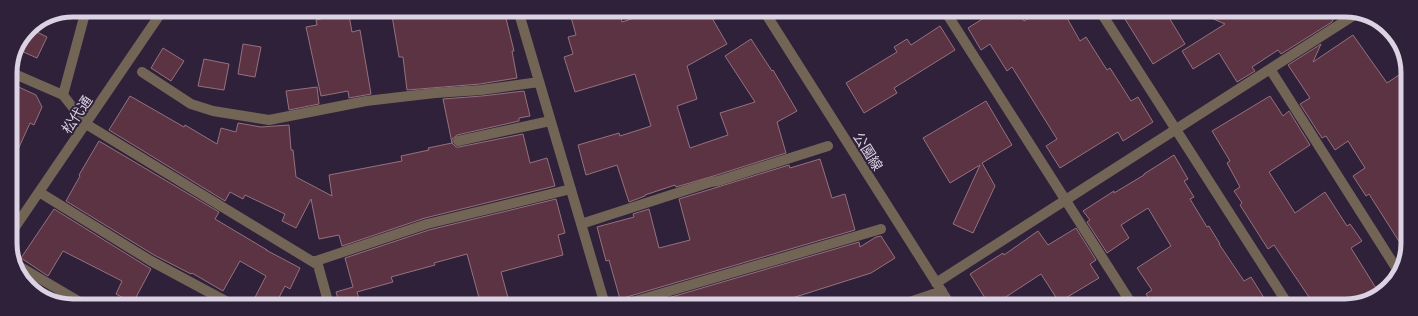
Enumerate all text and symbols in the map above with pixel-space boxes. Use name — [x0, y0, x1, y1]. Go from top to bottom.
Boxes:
street label: 松代通 — [56, 91, 96, 137]
street label: 公園線 — [849, 128, 889, 174]

